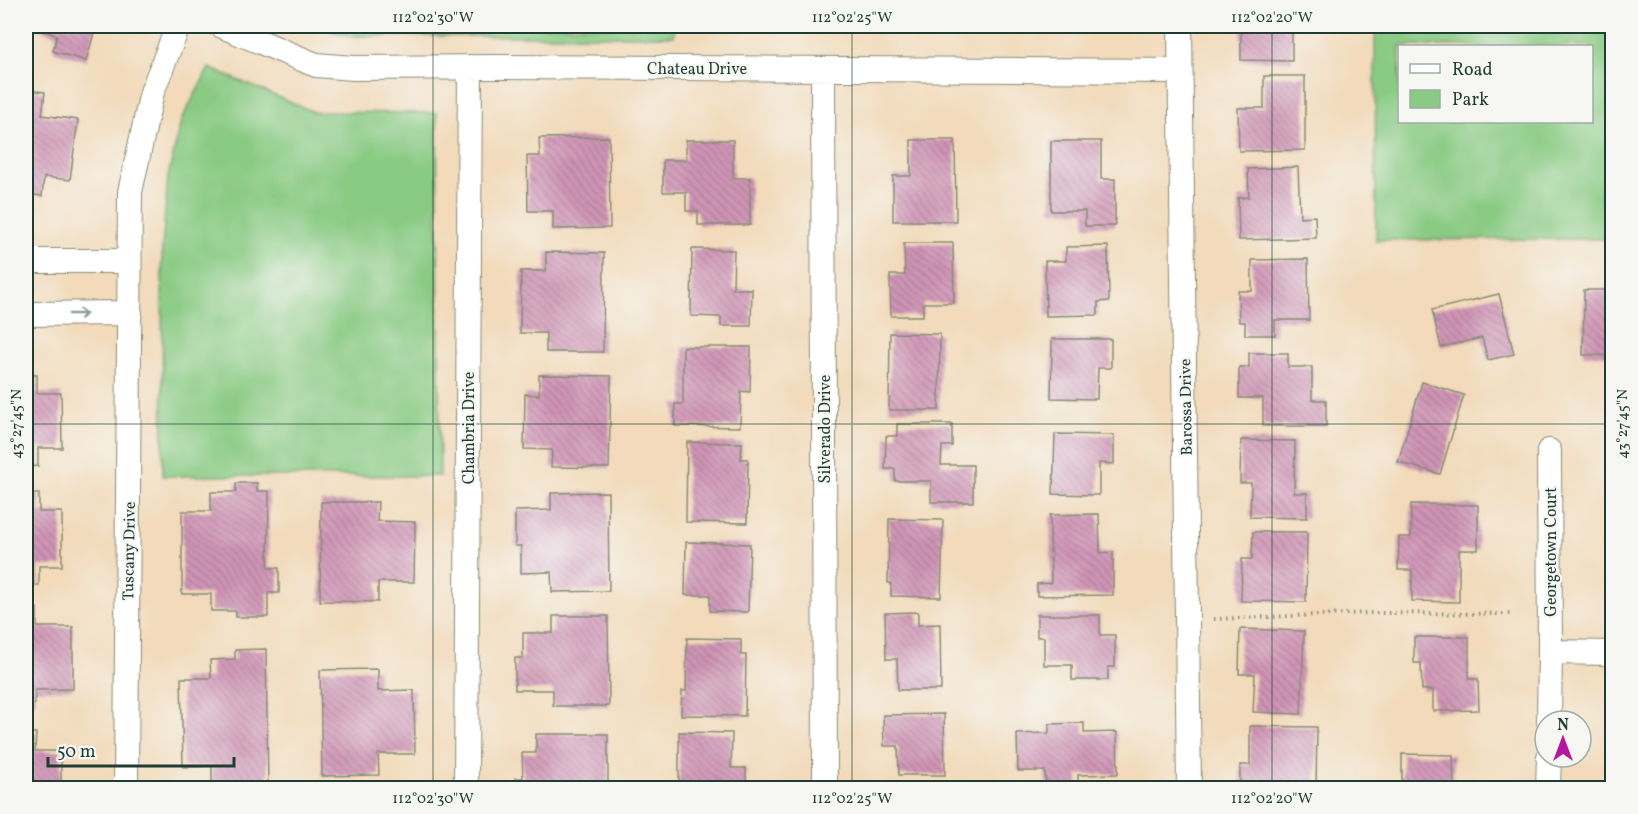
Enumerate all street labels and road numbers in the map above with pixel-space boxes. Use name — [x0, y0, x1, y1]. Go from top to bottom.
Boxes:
street label: Chateau Drive — [647, 59, 747, 81]
street label: Barossa Drive — [1175, 358, 1199, 456]
street label: Chambria Drive — [459, 372, 481, 484]
street label: Silverado Drive — [815, 375, 837, 483]
street label: Georgetown Court — [1541, 487, 1563, 617]
street label: Tuscany Drive — [118, 501, 142, 601]

